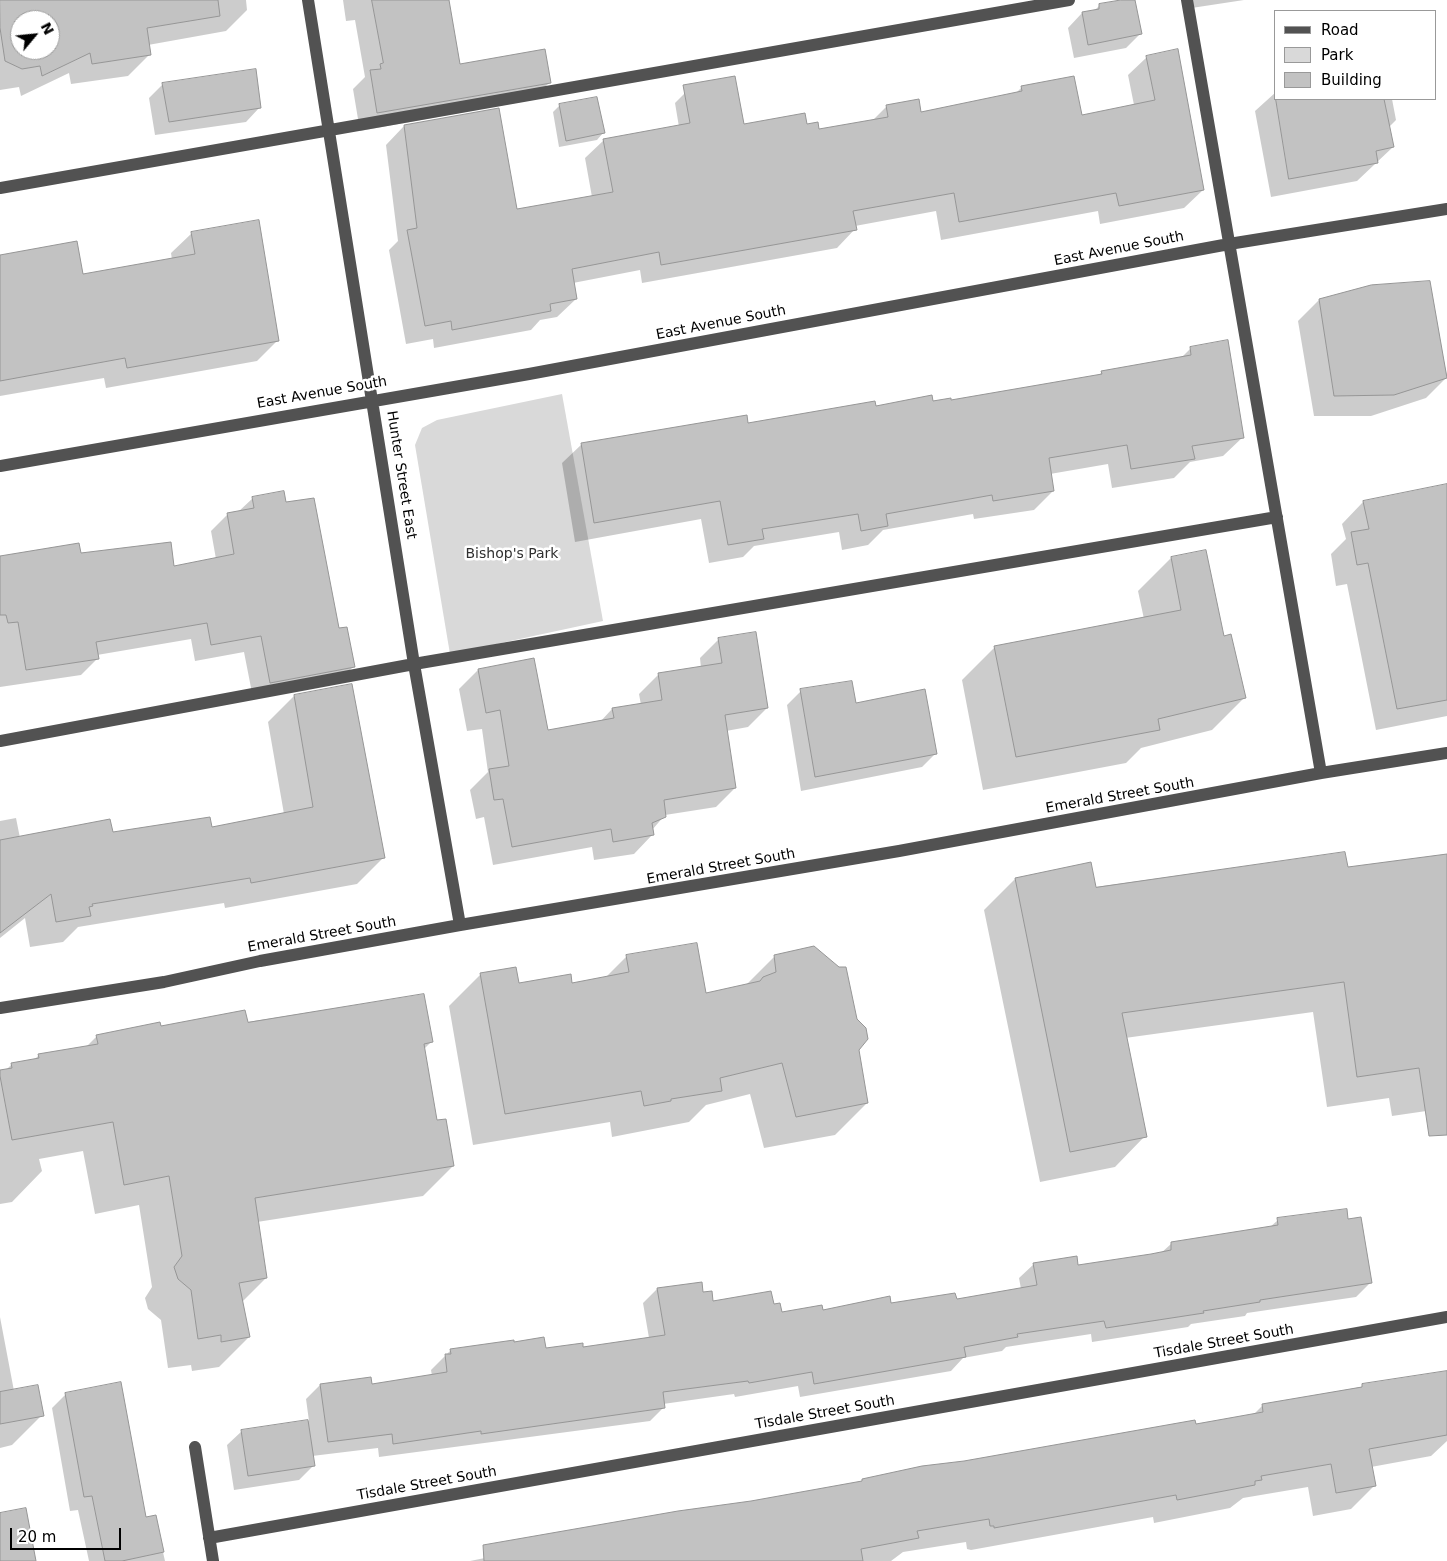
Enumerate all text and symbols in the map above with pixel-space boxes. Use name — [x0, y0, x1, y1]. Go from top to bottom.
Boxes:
north arrow — [10, 10, 60, 60]
legend — [1274, 10, 1437, 100]
text: N — [38, 19, 57, 37]
text: Road — [1321, 21, 1359, 39]
text: Park — [1321, 46, 1353, 64]
text: Building — [1321, 71, 1382, 89]
street label: East Avenue South — [1053, 228, 1185, 270]
street label: East Avenue South — [655, 302, 787, 344]
street label: East Avenue South — [256, 373, 388, 413]
street label: Hunter Street East — [383, 410, 419, 540]
park label: Bishop's Park — [466, 546, 558, 562]
street label: Emerald Street South — [1045, 775, 1195, 817]
street label: Emerald Street South — [646, 846, 796, 888]
street label: Emerald Street South — [247, 914, 397, 956]
street label: Tisdale Street South — [1153, 1321, 1295, 1363]
street label: Tisdale Street South — [754, 1392, 896, 1434]
street label: Tisdale Street South — [356, 1463, 498, 1505]
scale bar — [12, 1518, 124, 1550]
text: 20 m — [18, 1528, 56, 1546]

